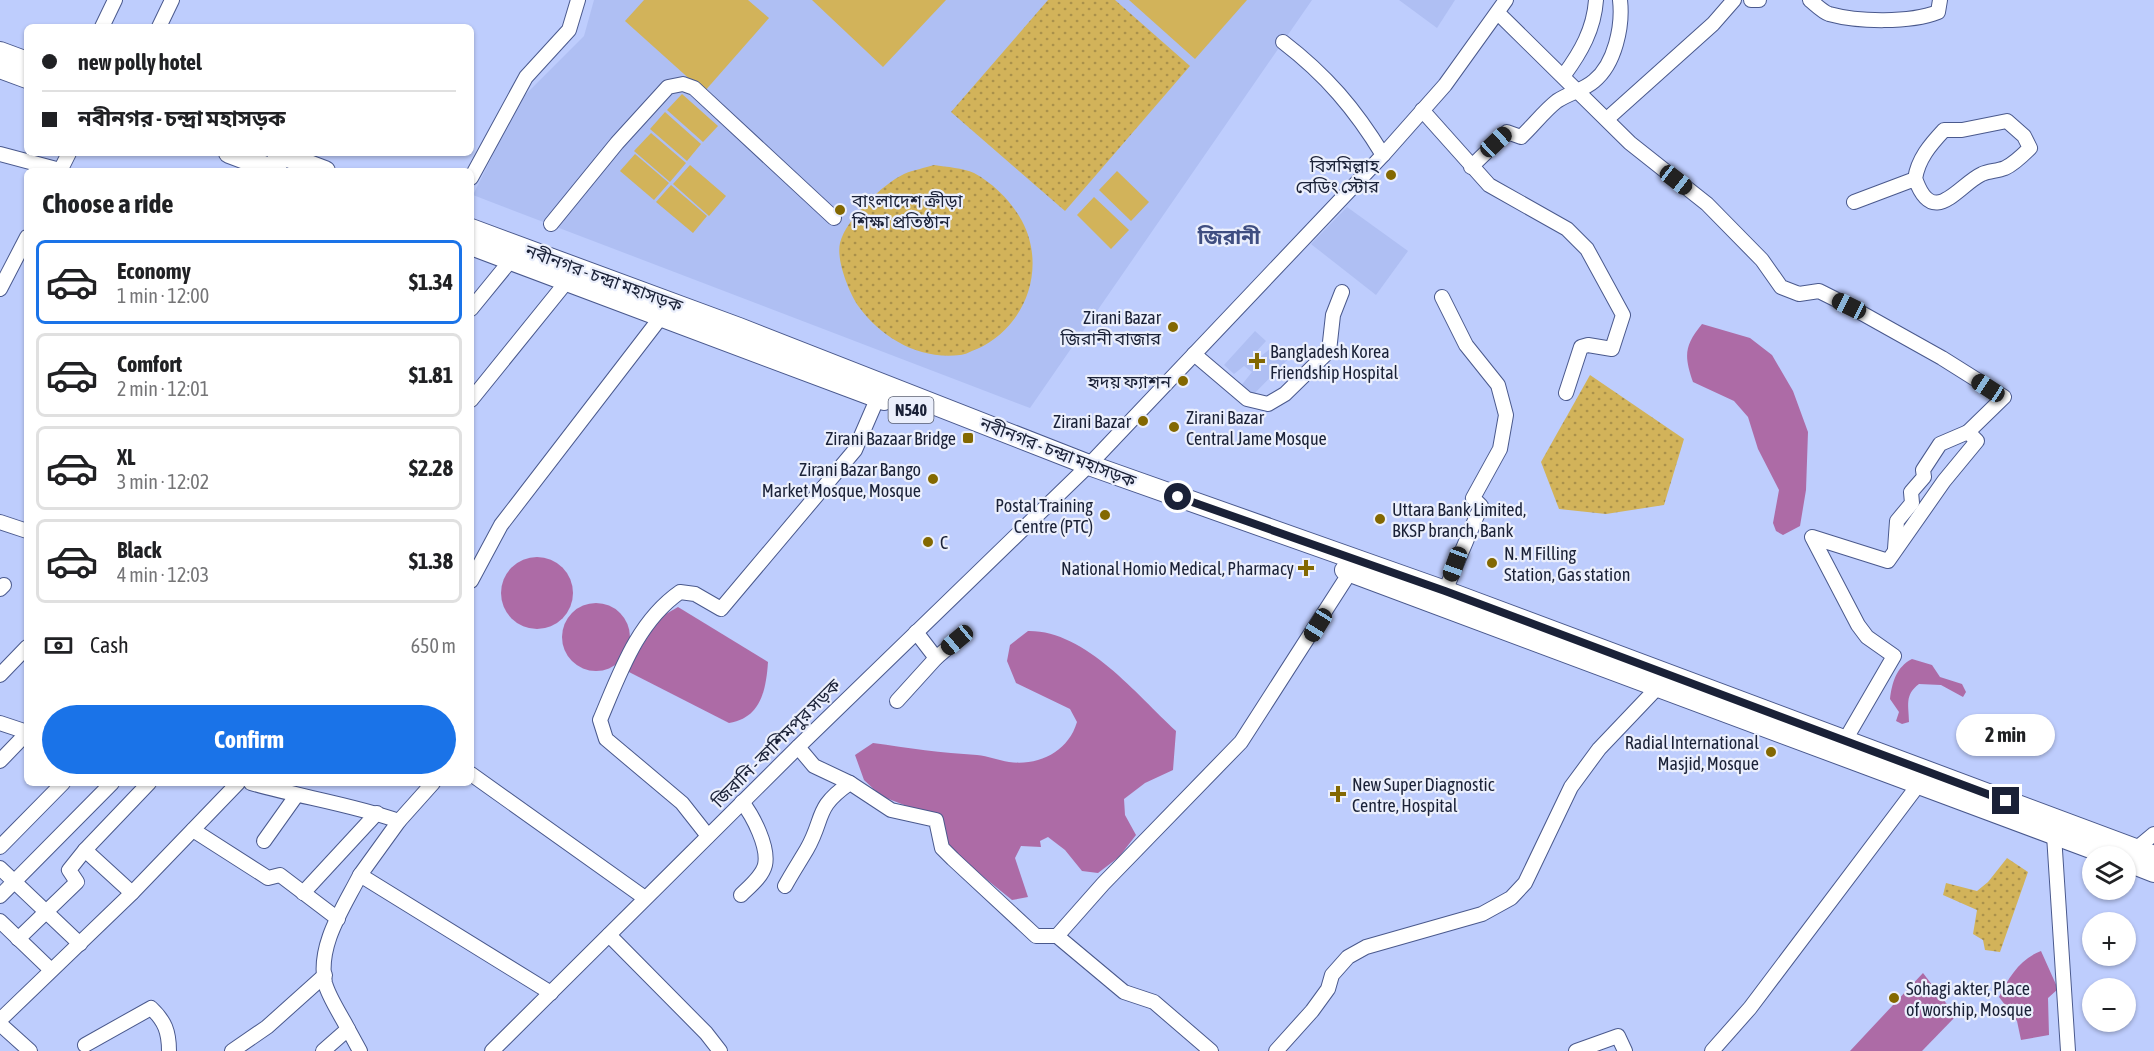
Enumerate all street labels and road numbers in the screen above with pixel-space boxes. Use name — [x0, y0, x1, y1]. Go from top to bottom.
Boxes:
street label: নবীনগর - চন্দ্রা মহাসড়ক — [522, 239, 686, 316]
road number: N540 — [888, 397, 934, 423]
street label: নবীনগর - চন্দ্রা মহাসড়ক — [976, 412, 1139, 492]
street label: জিরানি - কাশিমপুর সড়ক — [707, 674, 846, 813]

